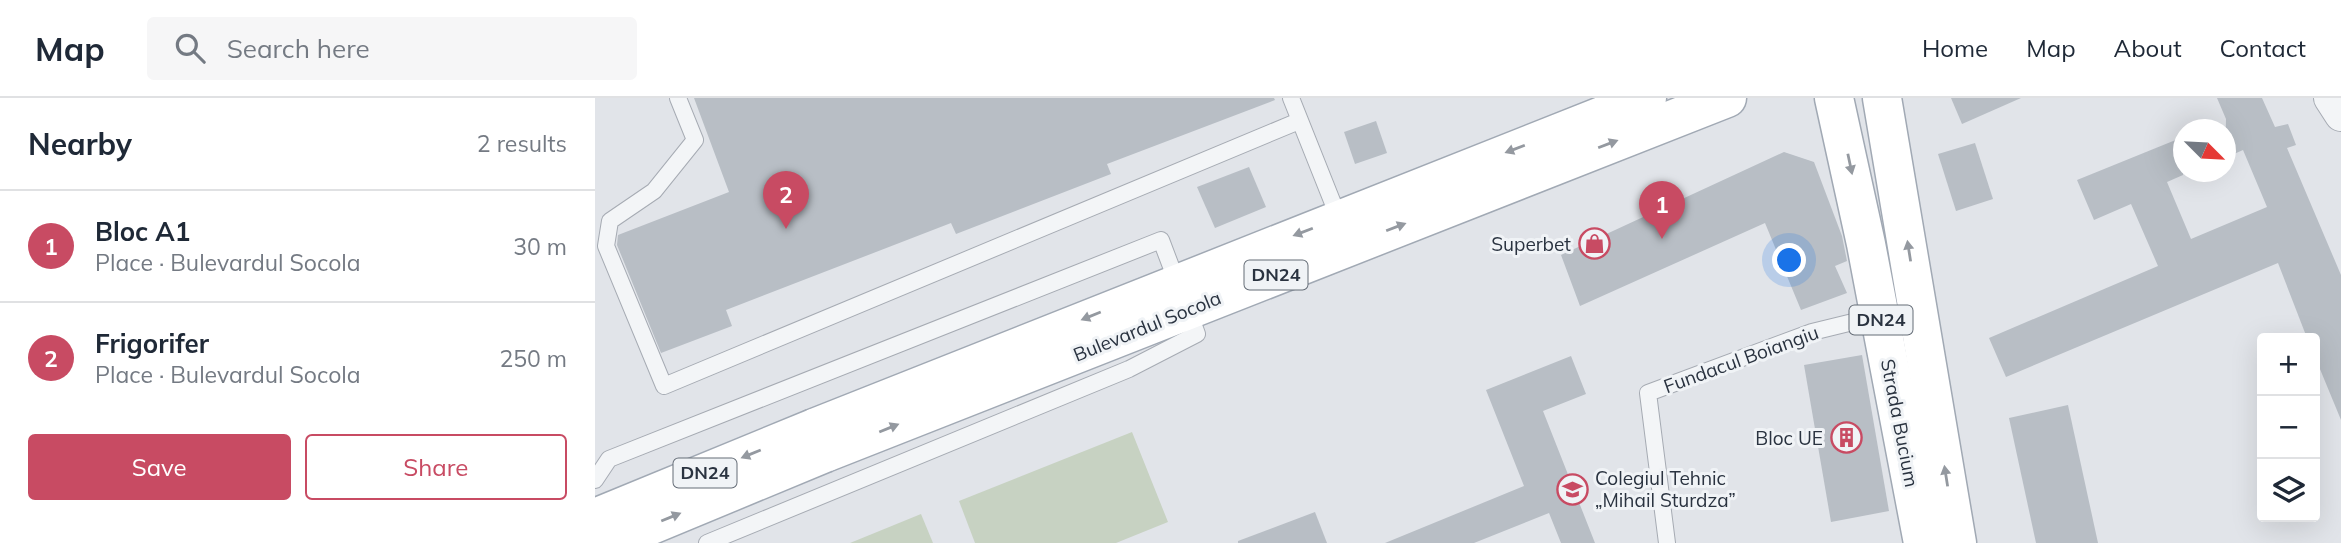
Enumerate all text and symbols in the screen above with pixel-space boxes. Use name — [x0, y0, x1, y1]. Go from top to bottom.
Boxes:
search box — [147, 17, 637, 80]
text: Map — [35, 28, 105, 69]
icon: search — [171, 29, 209, 67]
text: Search here — [227, 32, 370, 65]
text: Home — [1922, 33, 1988, 63]
text: Map — [2026, 33, 2076, 63]
text: About — [2114, 33, 2182, 63]
text: Contact — [2220, 33, 2306, 63]
north arrow — [2173, 119, 2236, 182]
text: Nearby — [28, 125, 132, 163]
text: 2 results — [477, 129, 567, 158]
one-way arrow — [1598, 139, 1619, 150]
one-way arrow — [1504, 144, 1525, 155]
one-way arrow — [1844, 153, 1855, 175]
pin: 2 — [763, 171, 809, 229]
pin: 1 — [1639, 181, 1685, 239]
text: Bloc A1 — [95, 215, 190, 248]
one-way arrow — [1386, 222, 1407, 233]
one-way arrow — [1292, 227, 1313, 238]
shop icon: Superbet — [1577, 227, 1611, 261]
text: 1 — [44, 232, 58, 261]
text: 30 m — [513, 232, 567, 261]
place label: Superbet — [1491, 232, 1571, 256]
one-way arrow — [1903, 240, 1914, 262]
your location — [1772, 243, 1806, 277]
text: Place · Bulevardul Socola — [95, 248, 361, 277]
road number: DN24 — [1245, 260, 1307, 290]
street label: Bulevardul Socola — [1070, 285, 1224, 367]
road number: DN24 — [1849, 306, 1913, 334]
one-way arrow — [1081, 310, 1102, 321]
street label: Fundacul Boiangiu — [1660, 320, 1822, 398]
text: Frigorifer — [95, 327, 209, 360]
map controls — [2257, 333, 2320, 522]
button: + — [2257, 333, 2320, 396]
text: 2 — [44, 344, 58, 373]
text: 250 m — [499, 344, 567, 373]
street label: Strada Bucium — [1876, 357, 1924, 489]
text: Place · Bulevardul Socola — [95, 360, 361, 389]
button: − — [2257, 396, 2320, 459]
building icon: Bloc UE — [1829, 421, 1863, 455]
one-way arrow — [878, 422, 899, 433]
place label: Bloc UE — [1755, 426, 1823, 450]
button: Save — [28, 434, 291, 500]
button: Share — [305, 434, 567, 500]
one-way arrow — [740, 448, 761, 459]
road number: DN24 — [673, 458, 737, 488]
button: layers — [2257, 459, 2320, 522]
one-way arrow — [1940, 465, 1951, 487]
place label: Colegiul Tehnic „Mihail Sturdza” — [1595, 466, 1736, 512]
school or university icon: Colegiul Tehnic „Mihail Sturdza” — [1555, 472, 1589, 506]
one-way arrow — [660, 511, 681, 522]

